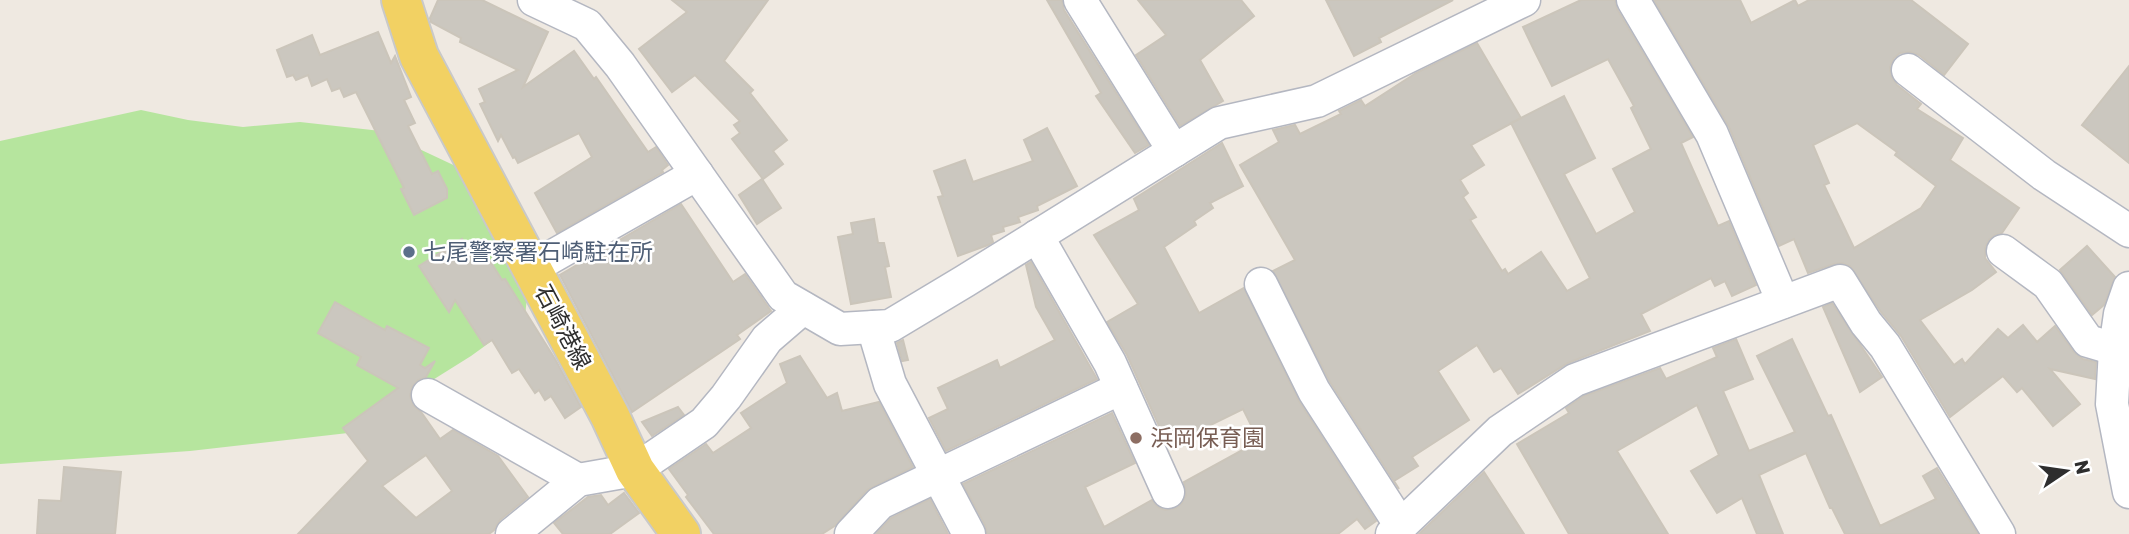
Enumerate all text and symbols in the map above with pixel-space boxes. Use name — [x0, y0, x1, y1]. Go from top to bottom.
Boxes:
place label: 七尾警察署石崎駐在所 — [423, 238, 653, 266]
marker: 七尾警察署石崎駐在所 — [401, 244, 417, 260]
street label: 石崎港線 — [529, 280, 597, 374]
place label: 浜岡保育園 — [1150, 424, 1265, 452]
marker: 浜岡保育園 — [1128, 430, 1144, 446]
north arrow — [2031, 436, 2101, 506]
text: N — [2069, 458, 2095, 477]

